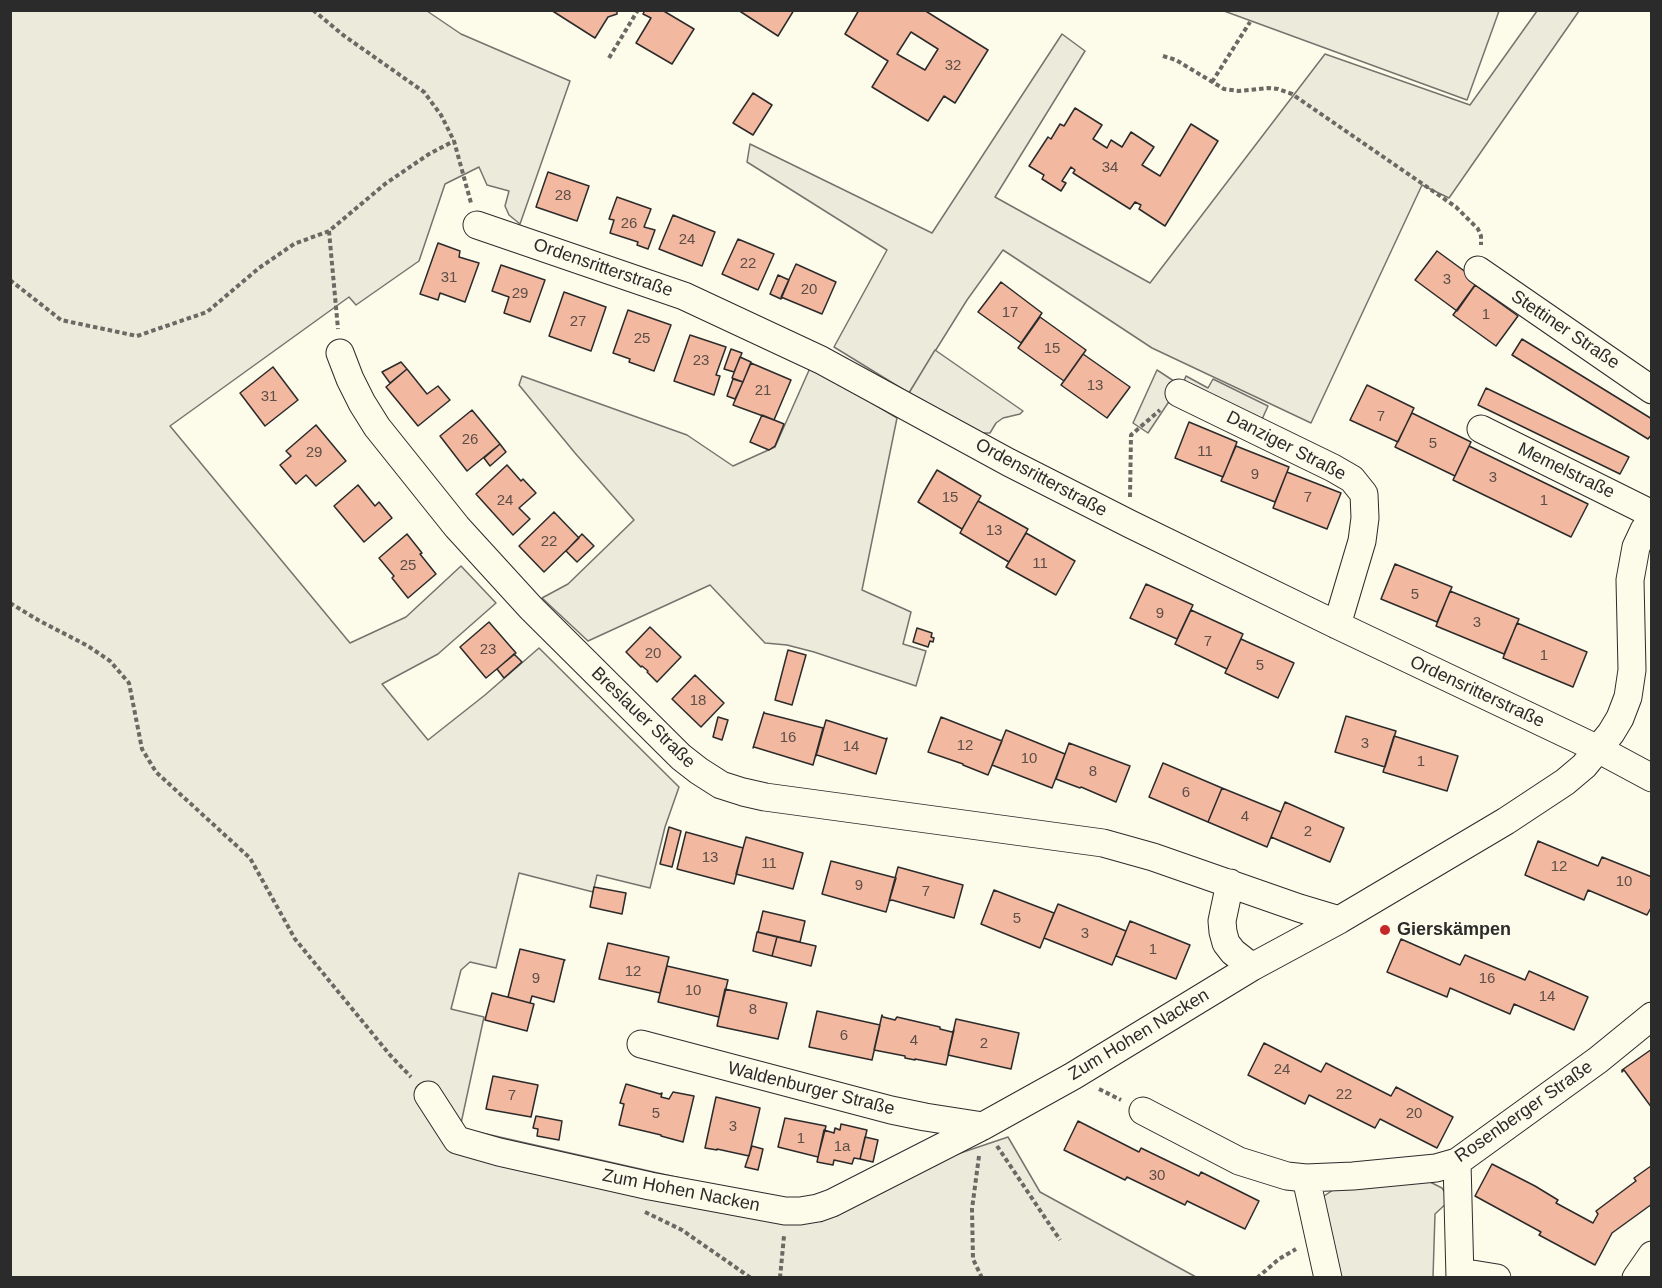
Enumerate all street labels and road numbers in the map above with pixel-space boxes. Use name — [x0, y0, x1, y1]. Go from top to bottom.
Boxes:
street label: Ordensritterstraße — [530, 234, 676, 302]
street label: Stettiner Straße — [1507, 286, 1623, 374]
street label: Danziger Straße — [1223, 407, 1349, 485]
street label: Ordensritterstraße — [971, 434, 1111, 522]
street label: Memelstraße — [1514, 438, 1618, 504]
street label: Ordensritterstraße — [1406, 651, 1548, 733]
street label: Breslauer Straße — [587, 663, 699, 773]
street label: Zum Hohen Nacken — [1065, 985, 1213, 1085]
street label: Rosenberger Straße — [1451, 1056, 1597, 1168]
street label: Waldenburger Straße — [725, 1058, 897, 1120]
street label: Zum Hohen Nacken — [600, 1165, 762, 1217]

